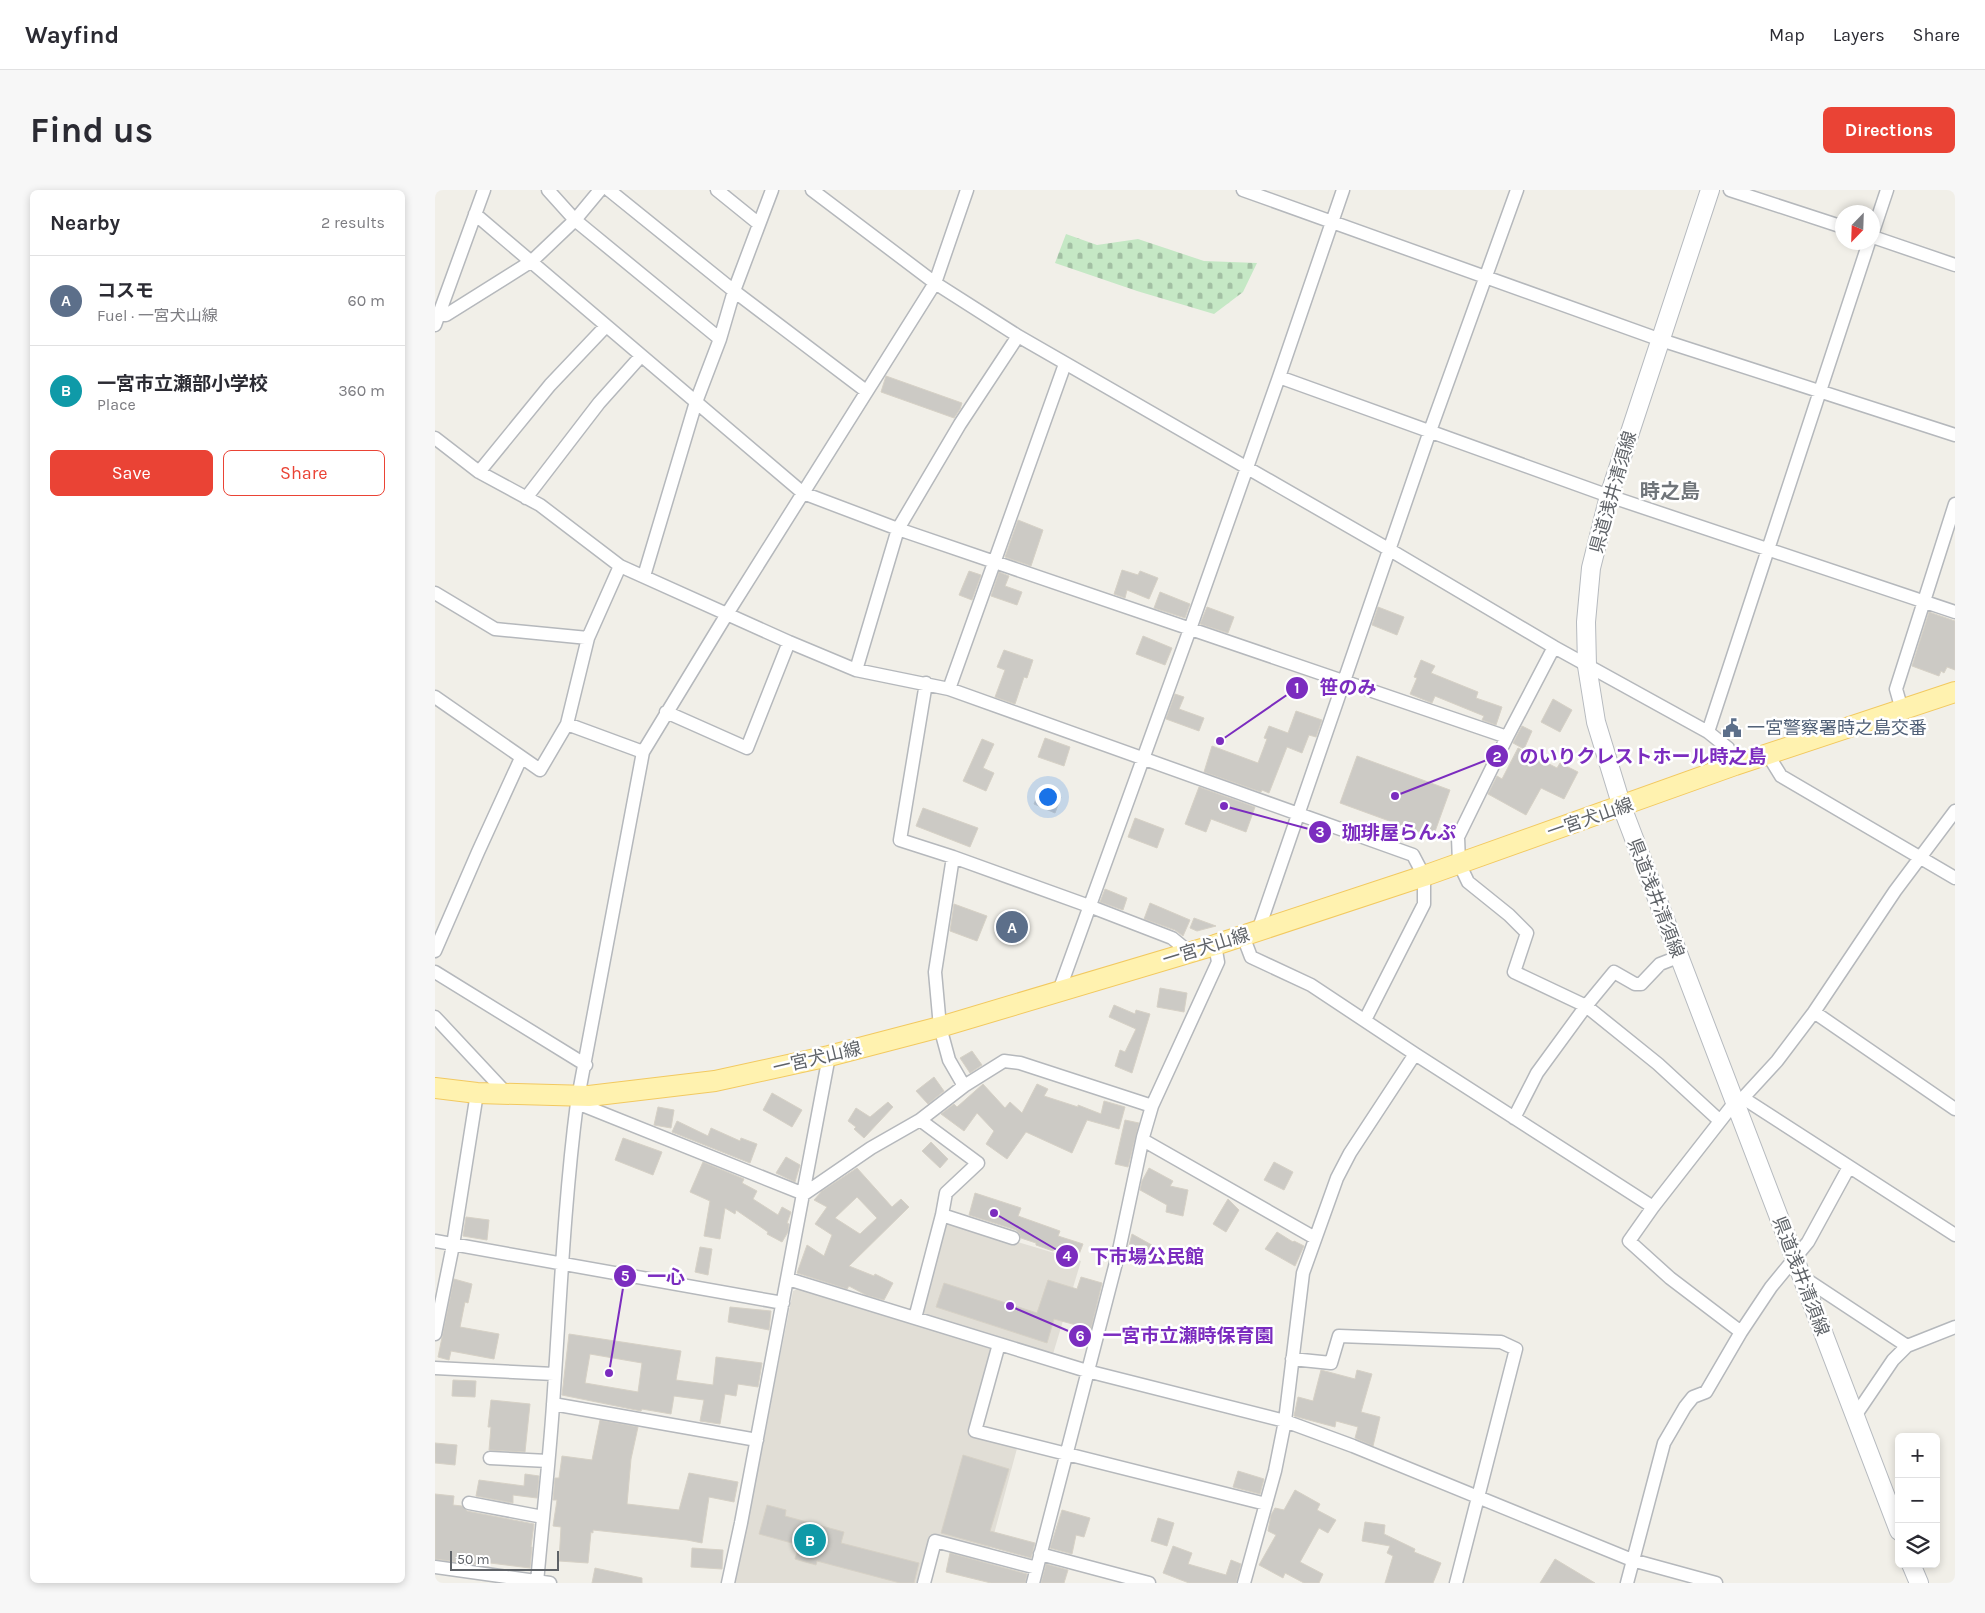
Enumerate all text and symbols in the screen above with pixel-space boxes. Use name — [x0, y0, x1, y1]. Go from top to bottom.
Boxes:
text: Wayfind — [25, 21, 119, 49]
text: Map — [1769, 24, 1805, 46]
text: Layers — [1833, 24, 1885, 46]
text: Share — [1913, 24, 1960, 46]
button: Directions — [1823, 107, 1955, 153]
text: Find us — [30, 110, 153, 151]
north arrow — [1835, 205, 1880, 250]
text: Nearby — [50, 211, 120, 235]
text: 2 results — [321, 213, 385, 232]
text: コスモ — [97, 280, 154, 302]
text: A — [61, 291, 71, 310]
text: 60 m — [348, 291, 385, 310]
text: Fuel · 一宮犬山線 — [97, 306, 218, 325]
text: 一宮市立瀬部小学校 — [97, 373, 268, 395]
text: B — [61, 381, 71, 400]
text: 360 m — [338, 381, 385, 400]
text: Place — [97, 395, 136, 414]
street label: 県道浅井清須線 — [1585, 428, 1641, 556]
button: Save — [50, 450, 213, 496]
button: Share — [223, 450, 385, 496]
district label: 時之島 — [1640, 480, 1700, 503]
callout: 笹のみ — [1285, 671, 1387, 705]
text: 笹のみ — [1319, 677, 1377, 699]
text: 1 — [1294, 679, 1300, 697]
public building icon: 一宮警察署時之島交番 — [1721, 717, 1743, 739]
place label: 一宮警察署時之島交番 — [1747, 717, 1927, 739]
callout: のいりクレストホール時之島 — [1485, 739, 1777, 773]
text: のいりクレストホール時之島 — [1519, 746, 1767, 768]
text: 2 — [1492, 748, 1502, 766]
your location — [1035, 784, 1061, 810]
street label: 一宮犬山線 — [1544, 793, 1636, 843]
callout: 珈琲屋らんぷ — [1307, 815, 1466, 849]
text: 珈琲屋らんぷ — [1342, 822, 1456, 844]
text: 3 — [1315, 823, 1325, 841]
street label: 県道浅井清須線 — [1623, 835, 1689, 961]
pin: A — [996, 908, 1028, 946]
street label: 一宮犬山線 — [1160, 923, 1252, 971]
street label: 一宮犬山線 — [771, 1037, 863, 1079]
street label: 県道浅井清須線 — [1768, 1213, 1834, 1339]
callout: 下市場公民館 — [1055, 1239, 1214, 1273]
text: 下市場公民館 — [1090, 1246, 1204, 1268]
text: 4 — [1063, 1247, 1072, 1265]
callout: 一心 — [612, 1259, 695, 1293]
text: 一心 — [647, 1266, 685, 1288]
text: 5 — [621, 1267, 630, 1285]
callout: 一宮市立瀬時保育園 — [1067, 1319, 1283, 1353]
text: 一宮市立瀬時保育園 — [1102, 1325, 1274, 1347]
text: 6 — [1075, 1327, 1085, 1345]
map controls — [1895, 1433, 1940, 1568]
button: + — [1895, 1433, 1940, 1478]
button: − — [1895, 1478, 1940, 1523]
pin: B — [794, 1521, 826, 1559]
button: layers — [1895, 1523, 1940, 1568]
scale bar — [450, 1548, 559, 1571]
text: 50 m — [457, 1551, 490, 1568]

